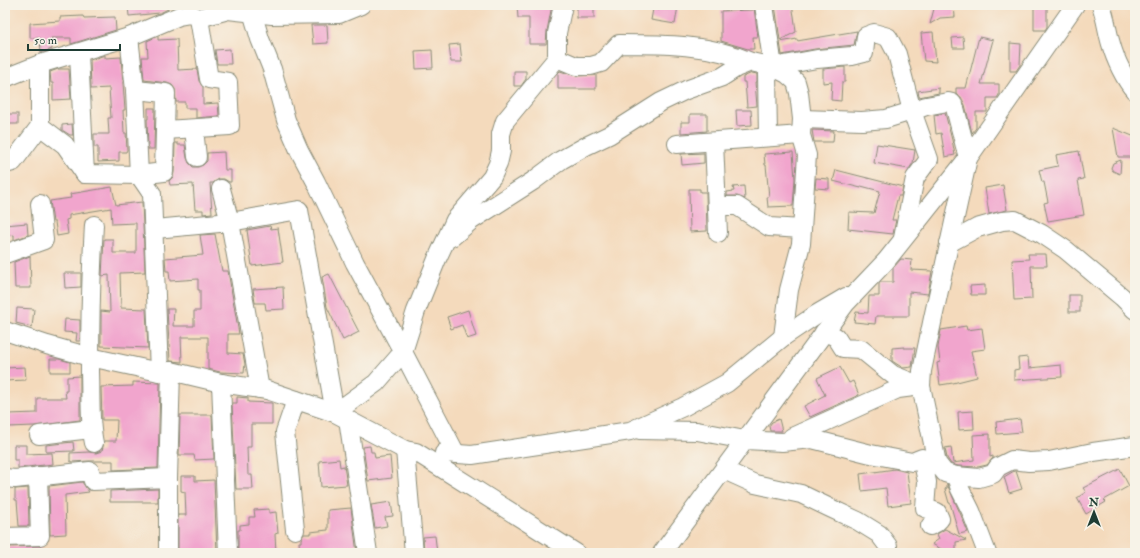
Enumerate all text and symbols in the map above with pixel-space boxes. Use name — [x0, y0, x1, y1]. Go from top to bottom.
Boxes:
scale bar — [28, 26, 120, 52]
text: 50 m — [34, 33, 58, 48]
north arrow — [1074, 492, 1114, 532]
text: N — [1088, 496, 1100, 509]

